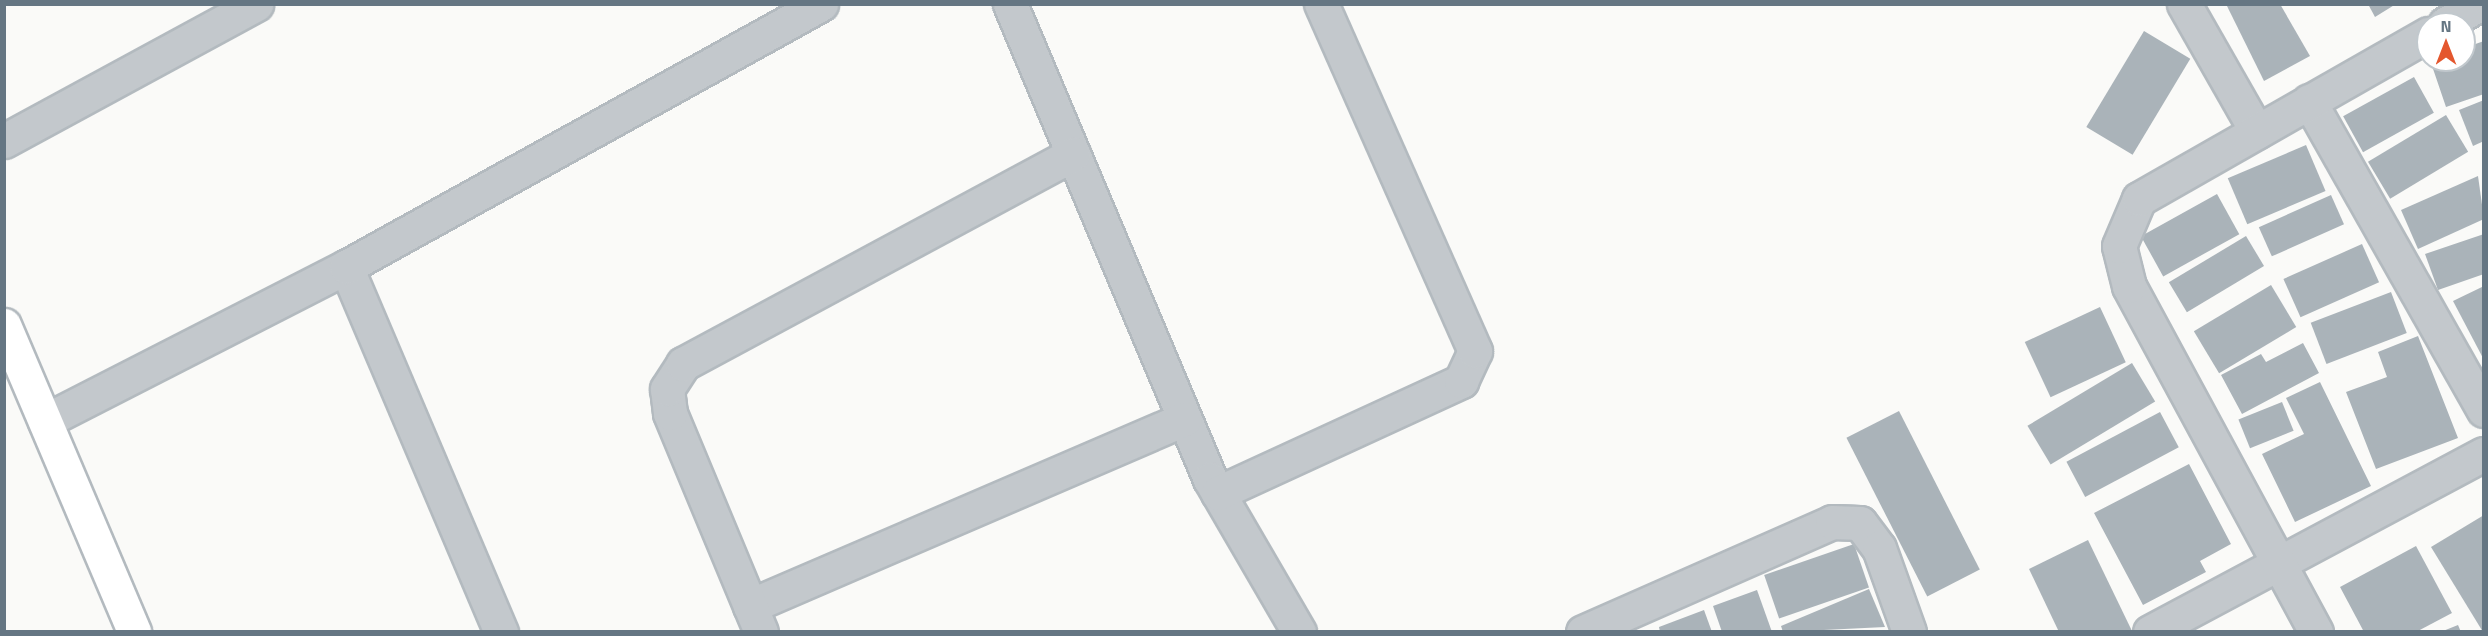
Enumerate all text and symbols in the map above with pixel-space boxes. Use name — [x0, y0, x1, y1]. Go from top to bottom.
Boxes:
north arrow — [2416, 12, 2476, 72]
text: N — [2440, 14, 2452, 38]

